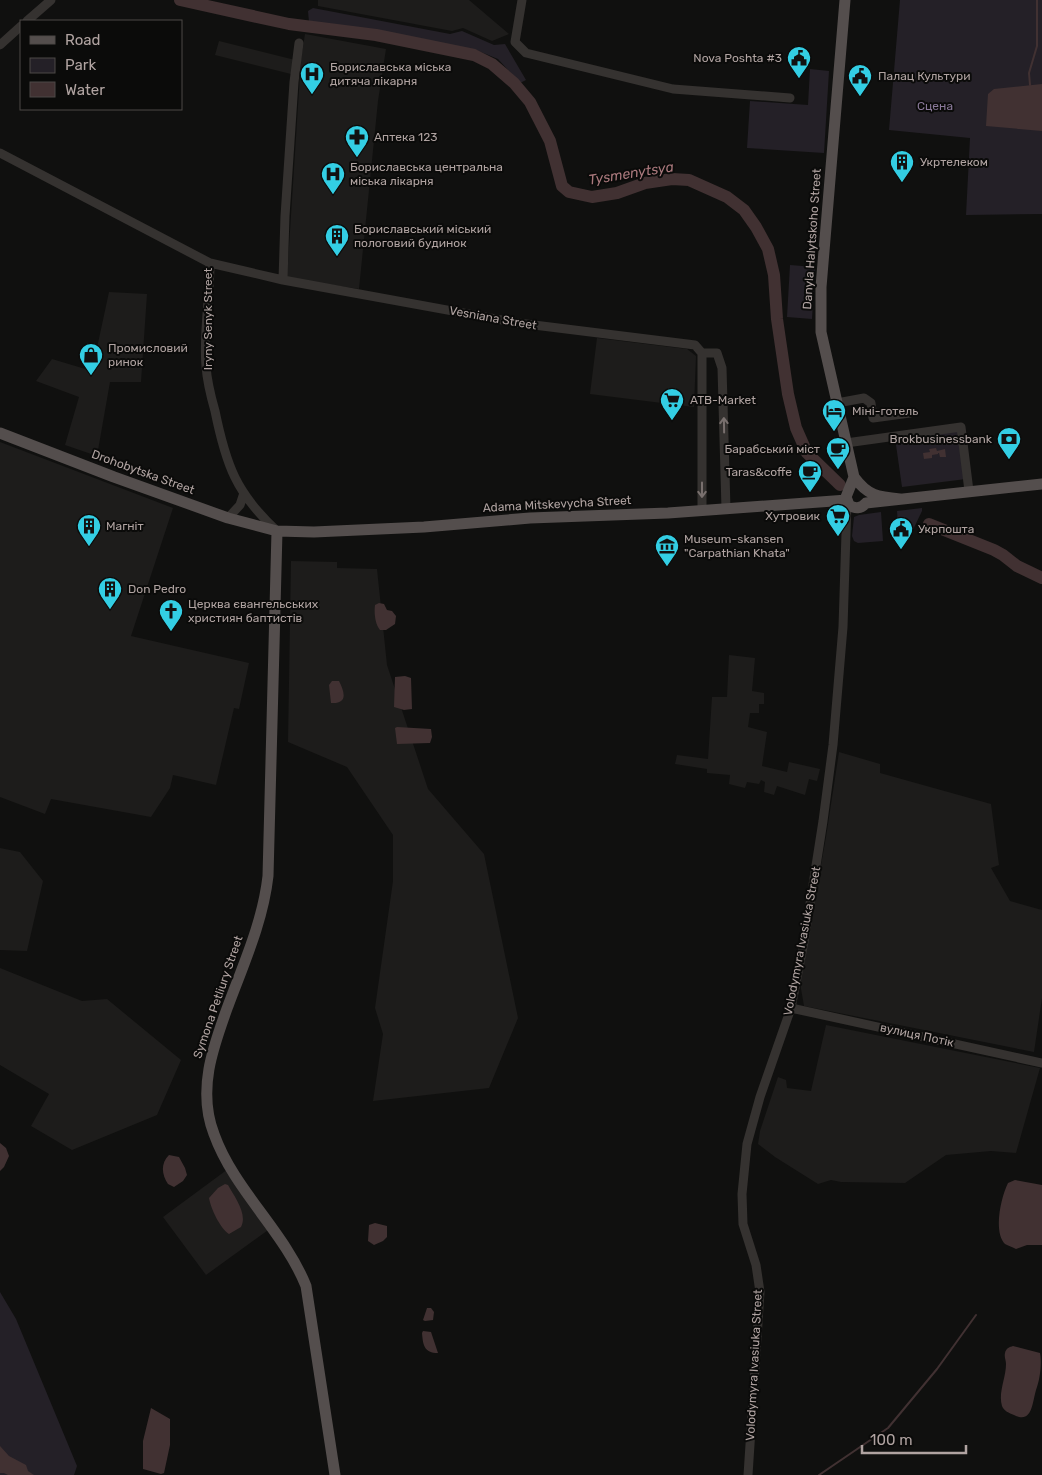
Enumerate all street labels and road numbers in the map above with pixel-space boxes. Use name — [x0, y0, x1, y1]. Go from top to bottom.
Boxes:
street label: Danyla Halytskoho Street — [800, 168, 824, 310]
street label: Iryny Senyk Street — [201, 268, 215, 370]
street label: Vesniana Street — [448, 303, 538, 333]
street label: Drohobytska Street — [90, 447, 197, 497]
street label: Adama Mitskevycha Street — [482, 493, 632, 515]
street label: Volodymyra Ivasiuka Street — [781, 865, 823, 1017]
street label: Symona Petliury Street — [190, 933, 246, 1060]
street label: вулиця Потік — [879, 1020, 956, 1050]
street label: Volodymyra Ivasiuka Street — [743, 1289, 765, 1441]

